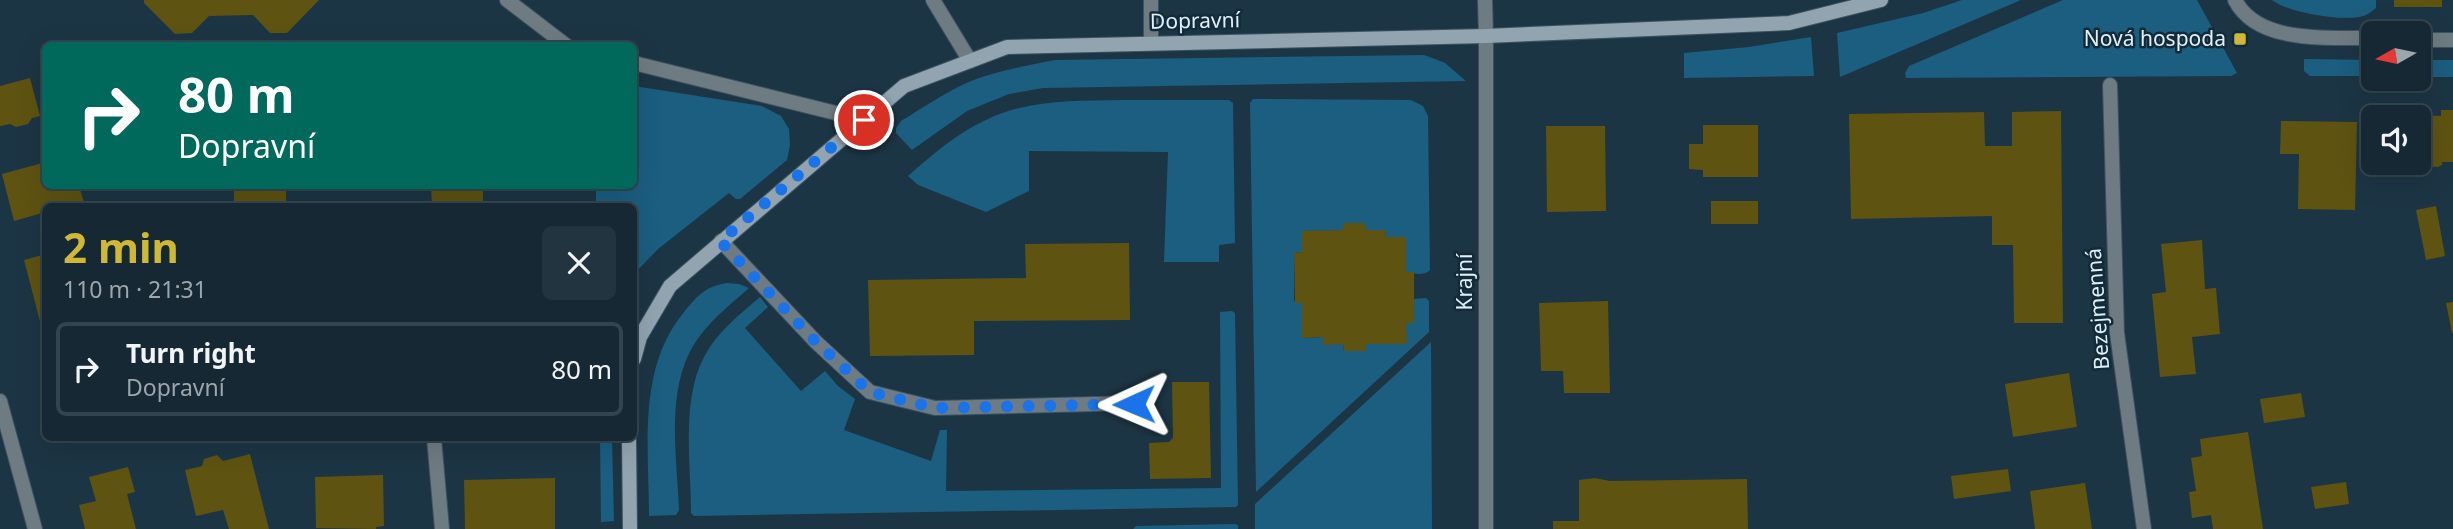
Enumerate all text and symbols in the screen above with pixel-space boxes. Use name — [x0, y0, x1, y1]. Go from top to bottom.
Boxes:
street label: Dopravní — [1150, 5, 1241, 35]
north arrow — [2361, 21, 2431, 91]
map controls — [2361, 21, 2431, 175]
place label: Nová hospoda — [2084, 24, 2226, 52]
marker: Nová hospoda — [2232, 31, 2248, 47]
text: 80 m — [178, 61, 295, 127]
icon: right — [63, 70, 154, 161]
pin — [834, 90, 894, 150]
icon: arrive — [845, 101, 883, 139]
button: sound — [2361, 105, 2431, 175]
text: Dopravní — [178, 124, 315, 167]
text: 2 min — [63, 218, 179, 275]
button: close — [542, 226, 616, 300]
street label: Bezejmenná — [2079, 247, 2115, 371]
street label: Krajní — [1450, 253, 1478, 310]
text: 110 m · 21:31 — [63, 273, 207, 305]
text: Turn right — [126, 335, 256, 371]
icon: right — [67, 350, 105, 388]
text: 80 m — [551, 351, 612, 387]
position arrow — [1097, 367, 1171, 441]
text: Dopravní — [126, 371, 225, 403]

